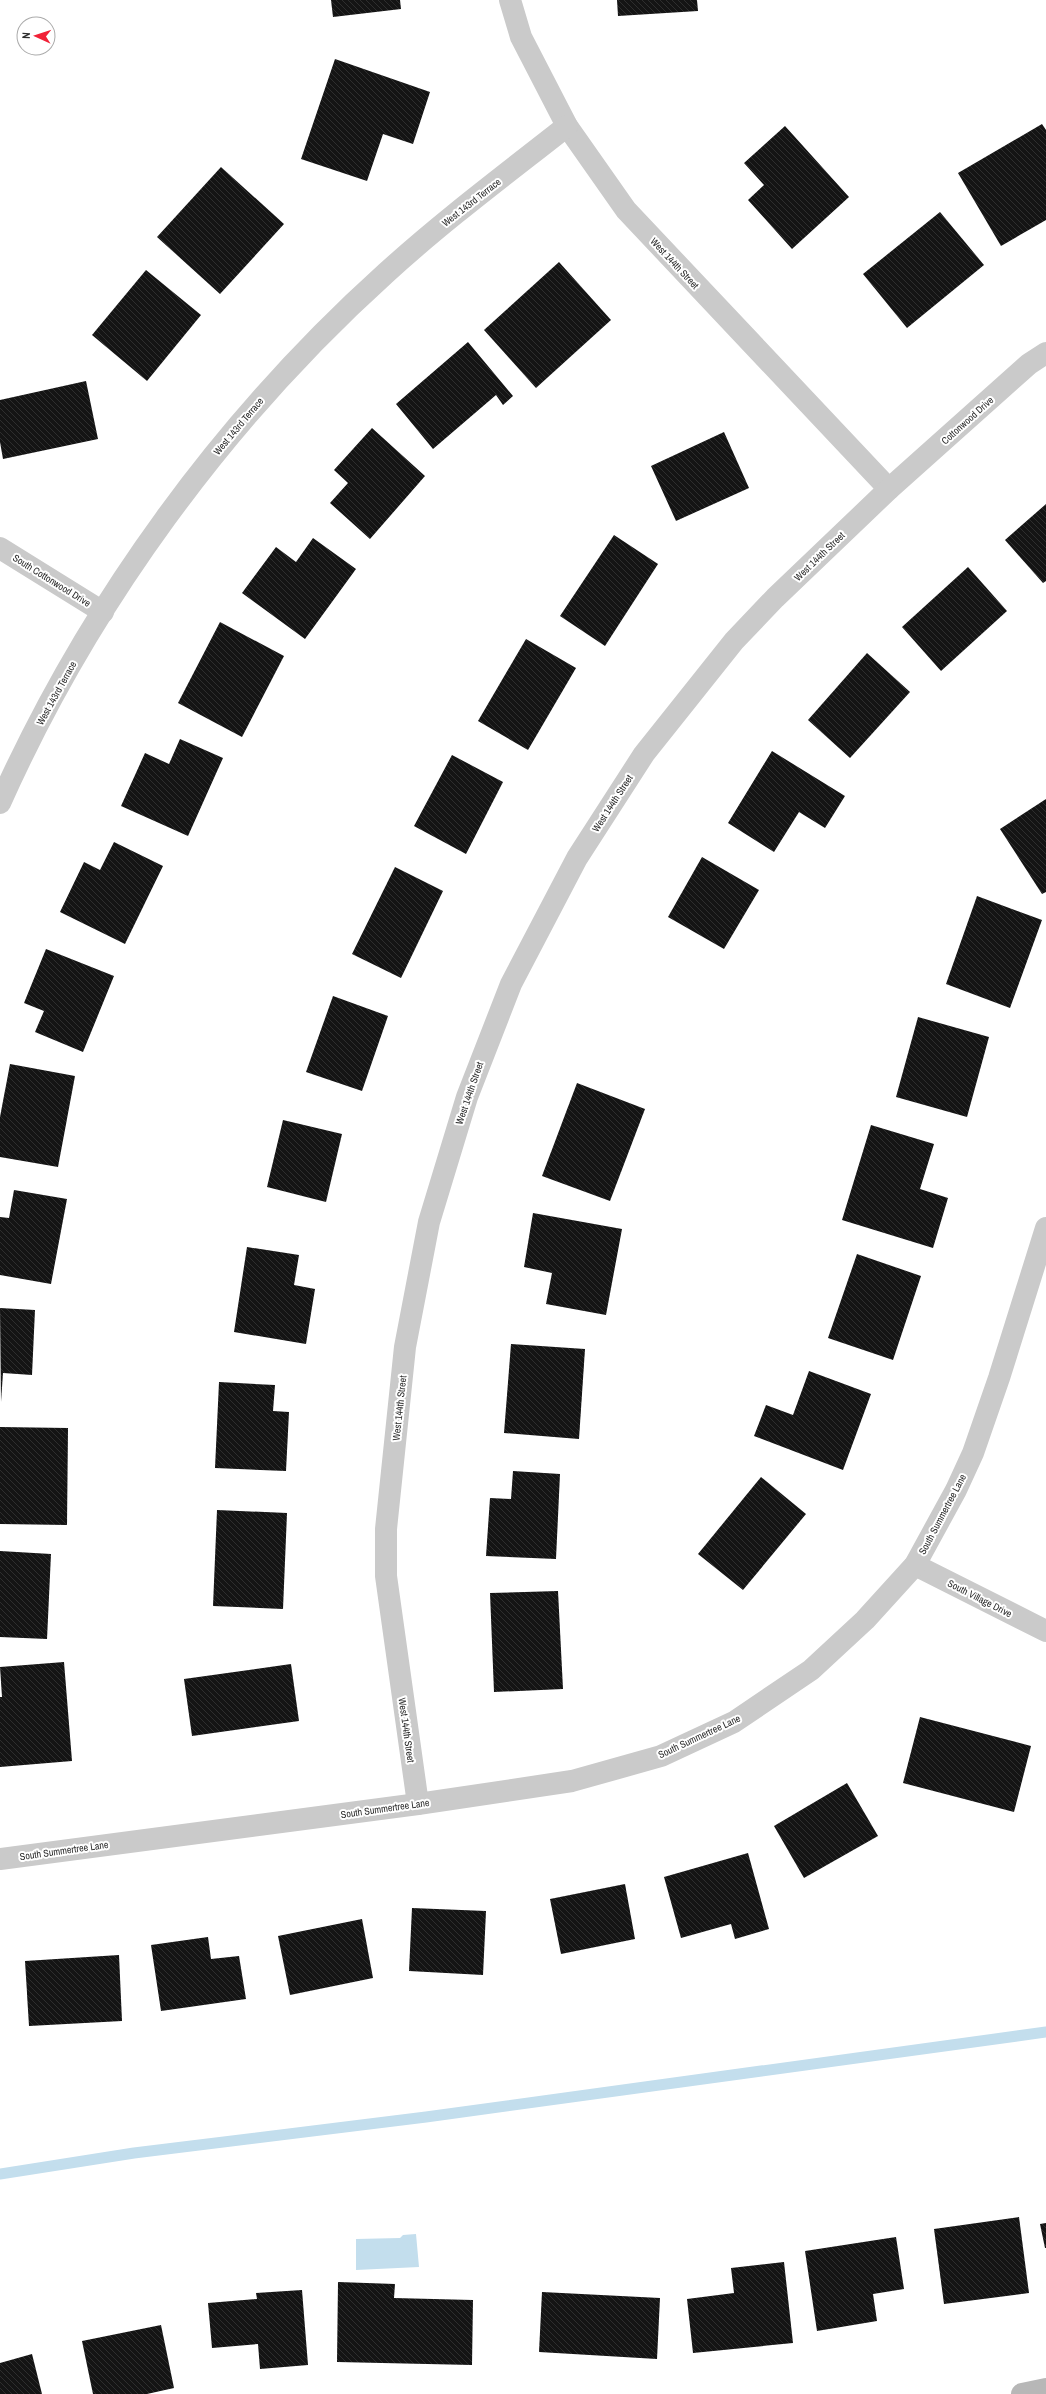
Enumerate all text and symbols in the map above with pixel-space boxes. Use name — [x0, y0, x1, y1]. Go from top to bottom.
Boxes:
north arrow — [16, 16, 56, 56]
text: N — [19, 32, 33, 39]
street label: West 143rd Terrace — [439, 175, 504, 229]
street label: West 144th Street — [648, 235, 702, 292]
street label: Cottonwood Drive — [939, 393, 996, 447]
street label: West 143rd Terrace — [210, 395, 267, 458]
street label: West 144th Street — [791, 528, 848, 584]
street label: South Cottonwood Drive — [10, 551, 93, 610]
street label: West 143rd Terrace — [33, 659, 80, 728]
street label: West 144th Street — [589, 772, 636, 834]
street label: West 144th Street — [453, 1059, 487, 1126]
street label: West 144th Street — [390, 1374, 409, 1441]
street label: South Summertree Lane — [916, 1471, 969, 1557]
street label: South Village Drive — [945, 1577, 1015, 1620]
street label: West 144th Street — [396, 1697, 418, 1764]
street label: South Summertree Lane — [656, 1711, 743, 1761]
street label: South Summertree Lane — [340, 1796, 431, 1821]
street label: South Summertree Lane — [19, 1838, 110, 1863]

